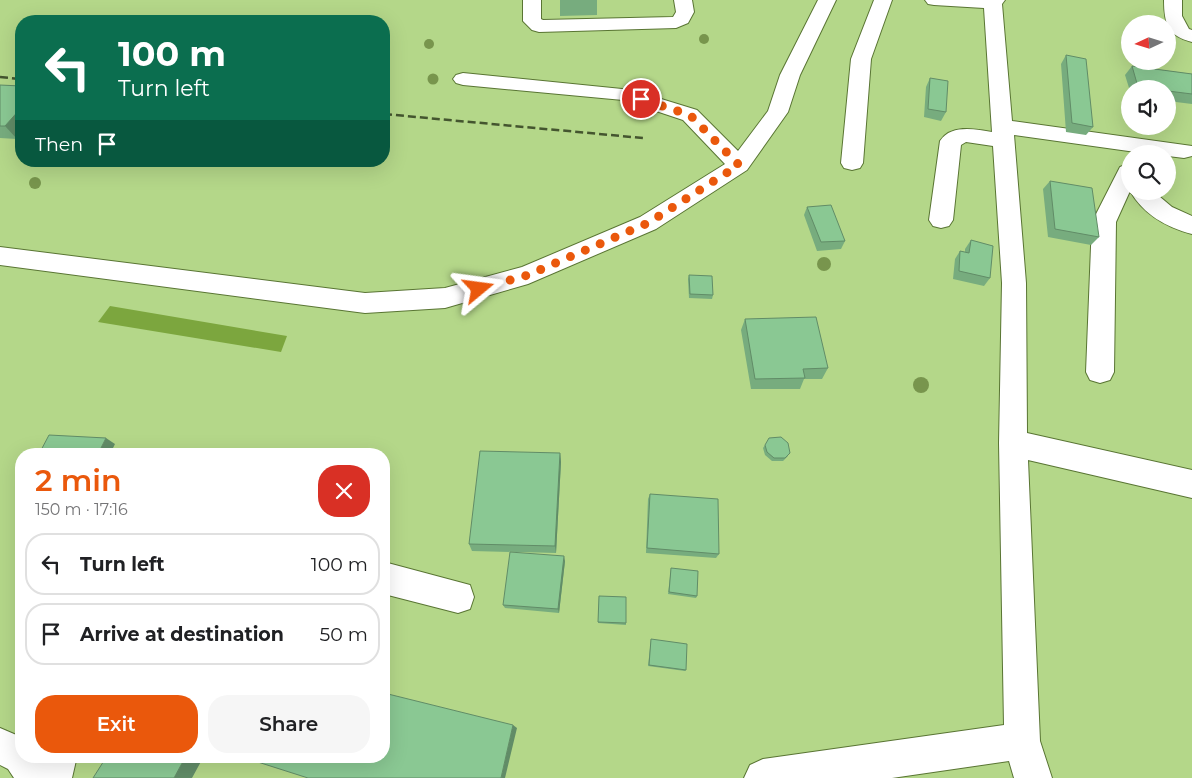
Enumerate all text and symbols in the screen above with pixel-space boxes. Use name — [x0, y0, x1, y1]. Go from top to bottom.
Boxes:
north arrow — [1121, 15, 1176, 70]
map controls — [1121, 15, 1176, 200]
text: 100 m — [118, 32, 226, 75]
icon: left — [35, 35, 100, 100]
text: Turn left — [118, 75, 210, 102]
pin — [620, 78, 662, 120]
button: sound — [1121, 80, 1176, 135]
icon: arrive — [627, 85, 655, 113]
icon: arrive — [93, 130, 121, 158]
text: Then — [35, 133, 83, 156]
button: search — [1121, 145, 1176, 200]
position arrow — [452, 262, 504, 314]
text: 2 min — [35, 462, 122, 499]
button: close — [318, 465, 370, 517]
text: 150 m · 17:16 — [35, 500, 128, 519]
icon: left — [37, 550, 65, 578]
text: Turn left — [80, 553, 165, 576]
text: 100 m — [311, 553, 368, 576]
icon: arrive — [37, 620, 65, 648]
text: Arrive at destination — [80, 623, 284, 646]
text: 50 m — [320, 623, 368, 646]
button: Exit — [35, 695, 198, 753]
button: Share — [208, 695, 370, 753]

